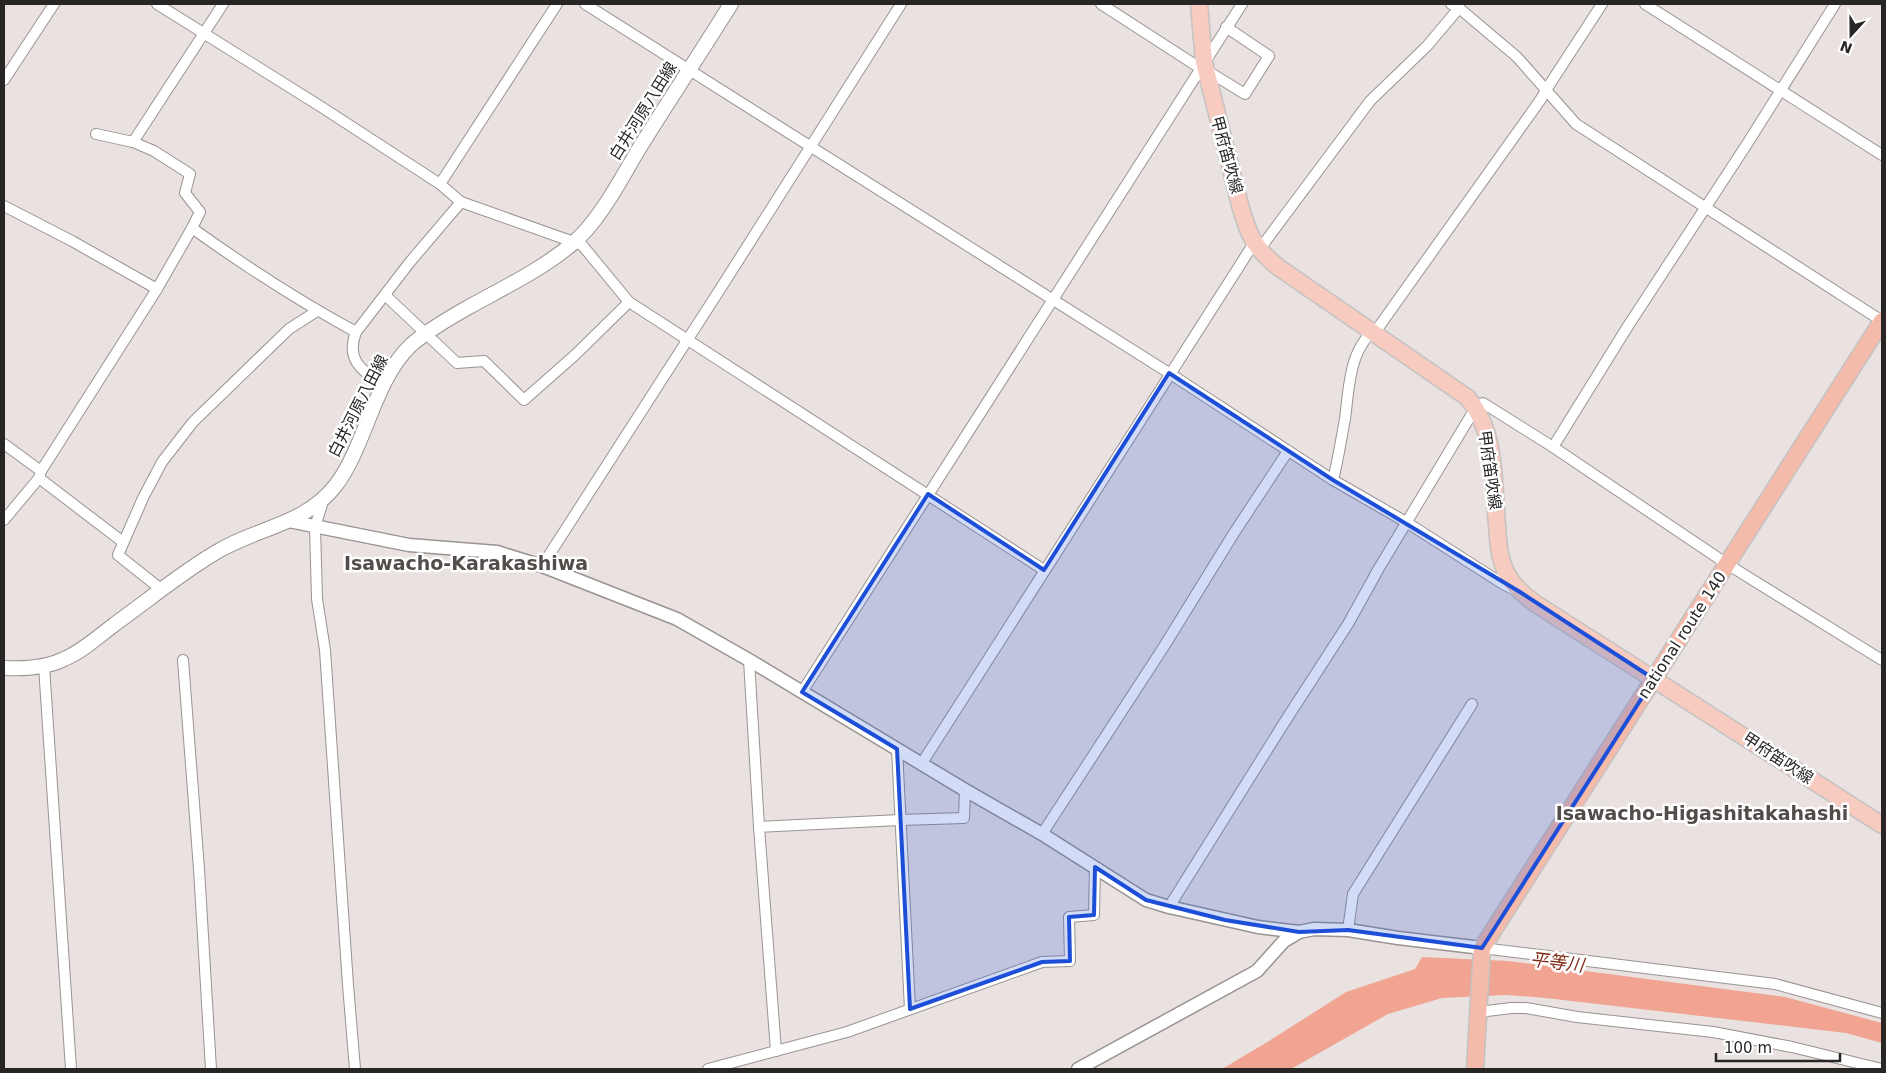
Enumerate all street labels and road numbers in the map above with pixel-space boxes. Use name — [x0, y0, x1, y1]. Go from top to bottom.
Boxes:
street label: 白井河原八田線 — [605, 58, 681, 164]
street label: 甲府笛吹線 — [1207, 114, 1247, 196]
street label: 白井河原八田線 — [324, 352, 392, 460]
street label: 甲府笛吹線 — [1475, 429, 1505, 511]
street label: national route 140 — [1634, 568, 1730, 702]
street label: 甲府笛吹線 — [1739, 728, 1817, 788]

